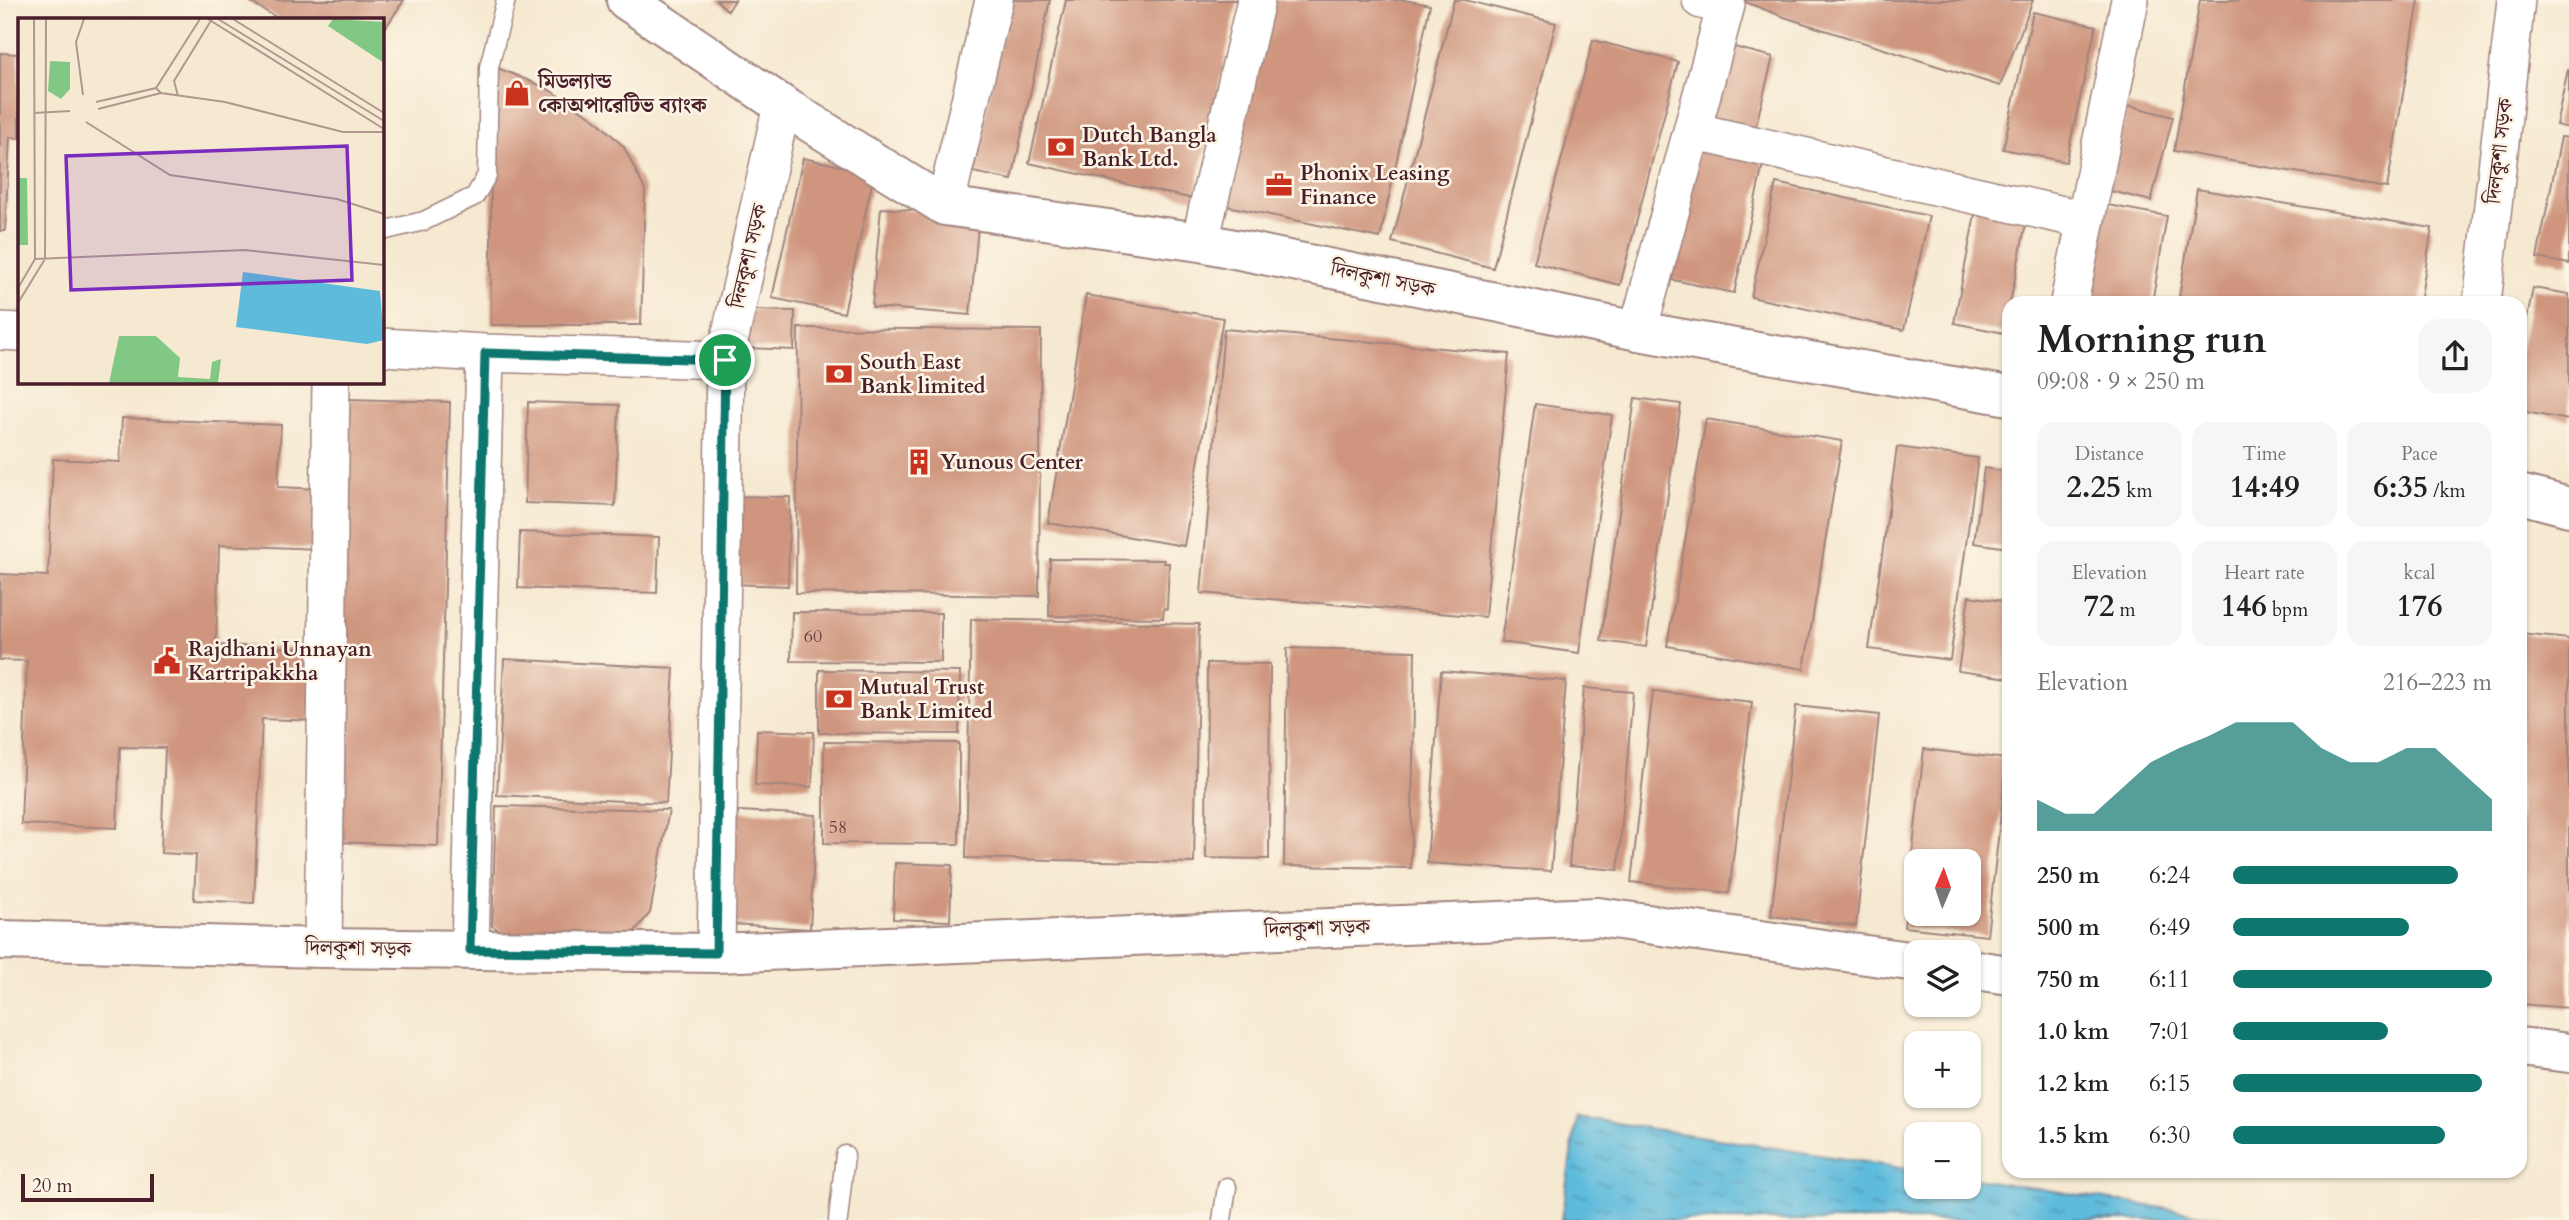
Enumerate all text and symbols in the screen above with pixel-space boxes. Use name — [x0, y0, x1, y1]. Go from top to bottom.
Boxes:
inset map — [18, 18, 383, 383]
place label: মিডল্যান্ড কোঅপারেটিভ ব্যাংক — [537, 67, 708, 120]
shop icon: মিডল্যান্ড কোঅপারেটিভ ব্যাংক — [502, 78, 532, 108]
street label: দিলকুশা সড়ক — [2479, 95, 2521, 206]
place label: Dutch Bangla Bank Ltd. — [1082, 121, 1217, 174]
bank icon: Dutch Bangla Bank Ltd. — [1046, 132, 1076, 162]
place label: Phonix Leasing Finance — [1300, 159, 1450, 212]
office icon: Phonix Leasing Finance — [1264, 170, 1294, 200]
street label: দিলকুশা সড়ক — [722, 200, 775, 312]
street label: দিলকুশা সড়ক — [1327, 254, 1439, 305]
text: Morning run — [2037, 314, 2267, 366]
button: share — [2418, 319, 2492, 393]
pin — [695, 330, 755, 390]
icon: arrive — [706, 341, 744, 379]
place label: South East Bank limited — [860, 348, 986, 401]
bank icon: South East Bank limited — [824, 359, 854, 389]
text: 09:08 · 9 × 250 m — [2037, 366, 2205, 397]
text: Distance — [2075, 441, 2144, 467]
text: Time — [2243, 441, 2286, 467]
text: Pace — [2401, 441, 2438, 467]
building icon: Yunous Center — [904, 447, 934, 477]
place label: Yunous Center — [940, 448, 1083, 477]
text: 2.25 — [2066, 467, 2121, 508]
text: 14:49 — [2229, 467, 2300, 508]
text: 6:35 — [2373, 467, 2428, 508]
text: km — [2121, 478, 2153, 504]
text: /km — [2428, 478, 2466, 504]
text: Elevation — [2072, 560, 2147, 586]
text: Heart rate — [2224, 560, 2305, 586]
text: kcal — [2404, 560, 2435, 586]
text: 72 — [2084, 586, 2114, 627]
text: 146 — [2221, 586, 2267, 627]
text: 176 — [2396, 586, 2443, 627]
text: m — [2114, 597, 2135, 623]
text: bpm — [2267, 597, 2308, 623]
house number: 60 — [804, 624, 822, 649]
place label: Rajdhani Unnayan Kartripakkha — [188, 635, 372, 688]
public building icon: Rajdhani Unnayan Kartripakkha — [152, 646, 182, 676]
text: Elevation — [2037, 667, 2128, 698]
text: 216–223 m — [2383, 667, 2492, 698]
place label: Mutual Trust Bank Limited — [860, 673, 993, 726]
bank icon: Mutual Trust Bank Limited — [824, 684, 854, 714]
house number: 58 — [829, 815, 847, 840]
north arrow — [1904, 849, 1981, 926]
map controls — [1904, 849, 1981, 1199]
text: 250 m — [2037, 860, 2100, 891]
text: 6:24 — [2149, 860, 2190, 891]
street label: দিলকুশা সড়ক — [1263, 912, 1372, 945]
text: 500 m — [2037, 912, 2100, 943]
text: 6:49 — [2149, 912, 2190, 943]
street label: দিলকুশা সড়ক — [304, 933, 413, 964]
button: layers — [1904, 940, 1981, 1017]
text: 750 m — [2037, 964, 2100, 995]
text: 6:11 — [2149, 964, 2190, 995]
text: 1.0 km — [2037, 1016, 2109, 1047]
text: 7:01 — [2149, 1016, 2190, 1047]
button: + — [1904, 1031, 1981, 1108]
text: 1.2 km — [2037, 1068, 2109, 1099]
text: 6:15 — [2149, 1068, 2190, 1099]
text: 1.5 km — [2037, 1120, 2109, 1151]
text: 6:30 — [2149, 1120, 2190, 1151]
button: − — [1904, 1122, 1981, 1199]
scale bar — [21, 1171, 154, 1203]
text: 20 m — [32, 1173, 73, 1199]

